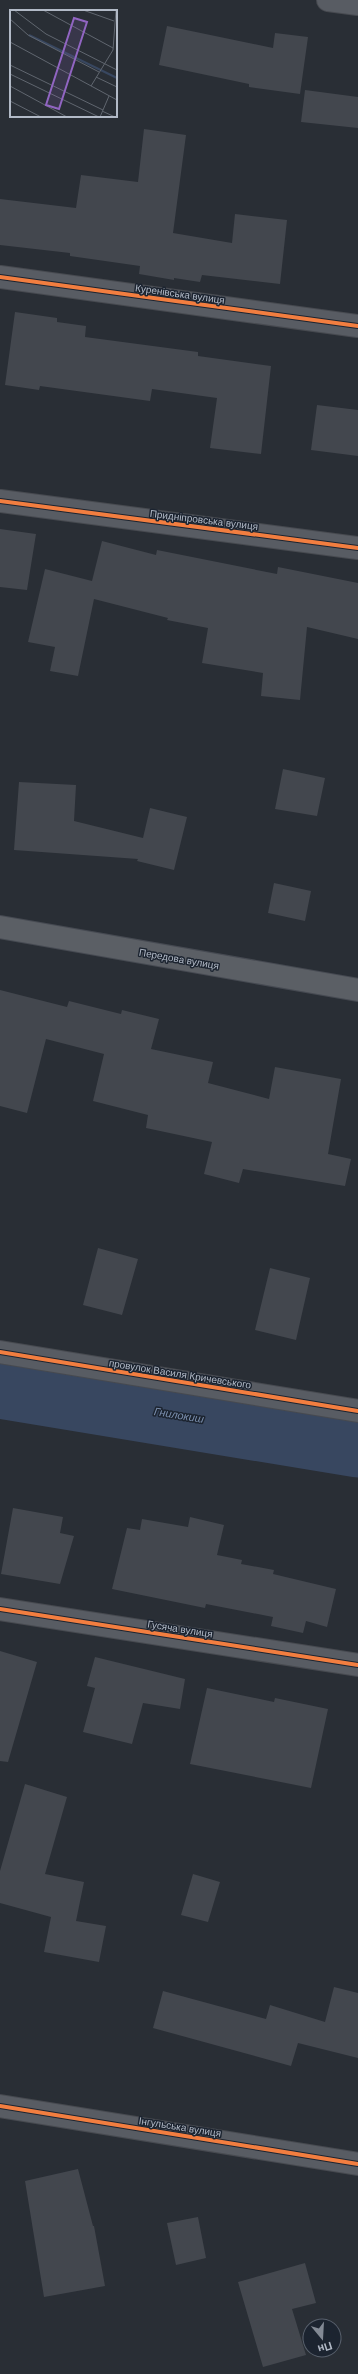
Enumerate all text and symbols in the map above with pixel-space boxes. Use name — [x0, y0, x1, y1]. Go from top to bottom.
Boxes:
inset map — [10, 10, 117, 117]
street label: Куренівська вулиця — [134, 281, 226, 307]
street label: Придніпровська вулиця — [149, 507, 259, 533]
street label: Передова вулиця — [138, 946, 220, 972]
street label: провулок Василя Кричевського — [108, 1356, 253, 1392]
water label: Гнилокиш — [153, 1404, 205, 1426]
street label: Гусяча вулиця — [146, 1617, 214, 1641]
street label: Інгульська вулиця — [138, 2114, 222, 2140]
north arrow — [302, 2318, 342, 2358]
text: Пн — [316, 2339, 334, 2356]

